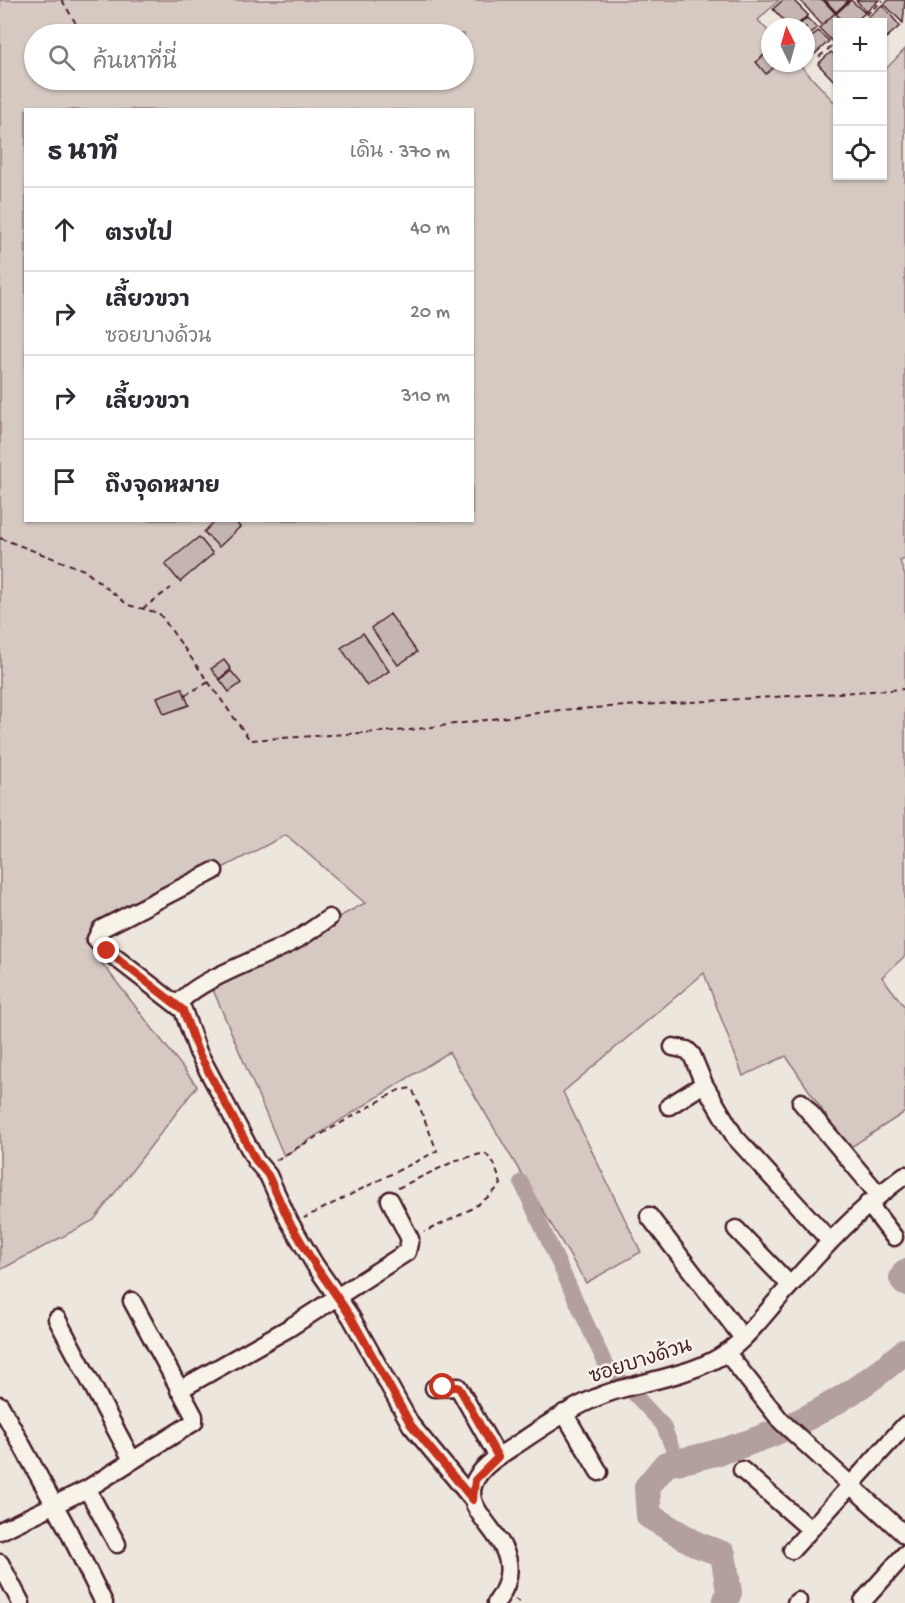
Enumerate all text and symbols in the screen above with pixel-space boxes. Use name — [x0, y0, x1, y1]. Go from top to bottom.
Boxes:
north arrow — [761, 18, 815, 72]
map controls — [833, 18, 887, 180]
button: + — [833, 18, 887, 72]
search box — [24, 24, 474, 90]
icon: search — [45, 41, 78, 74]
text: ค้นหาที่นี่ — [93, 51, 177, 77]
button: − — [833, 72, 887, 126]
button: locate — [833, 126, 887, 180]
text: 5 นาที — [48, 139, 118, 170]
text: เดิน · 370 m — [350, 142, 450, 165]
icon: ahead — [48, 213, 81, 246]
text: 40 m — [410, 218, 450, 241]
text: ตรงไป — [105, 223, 173, 249]
text: เลี้ยวขวา — [105, 289, 189, 315]
icon: right — [48, 297, 81, 330]
text: 20 m — [410, 302, 450, 325]
text: ซอยบางด้วน — [105, 327, 211, 350]
icon: right — [48, 381, 81, 414]
text: 310 m — [401, 386, 450, 409]
text: เลี้ยวขวา — [105, 391, 189, 417]
icon: arrive — [48, 465, 81, 498]
text: ถึงจุดหมาย — [105, 475, 220, 501]
route end — [93, 937, 119, 963]
street label: ซอยบางด้วน — [585, 1331, 695, 1390]
route start — [429, 1373, 455, 1399]

